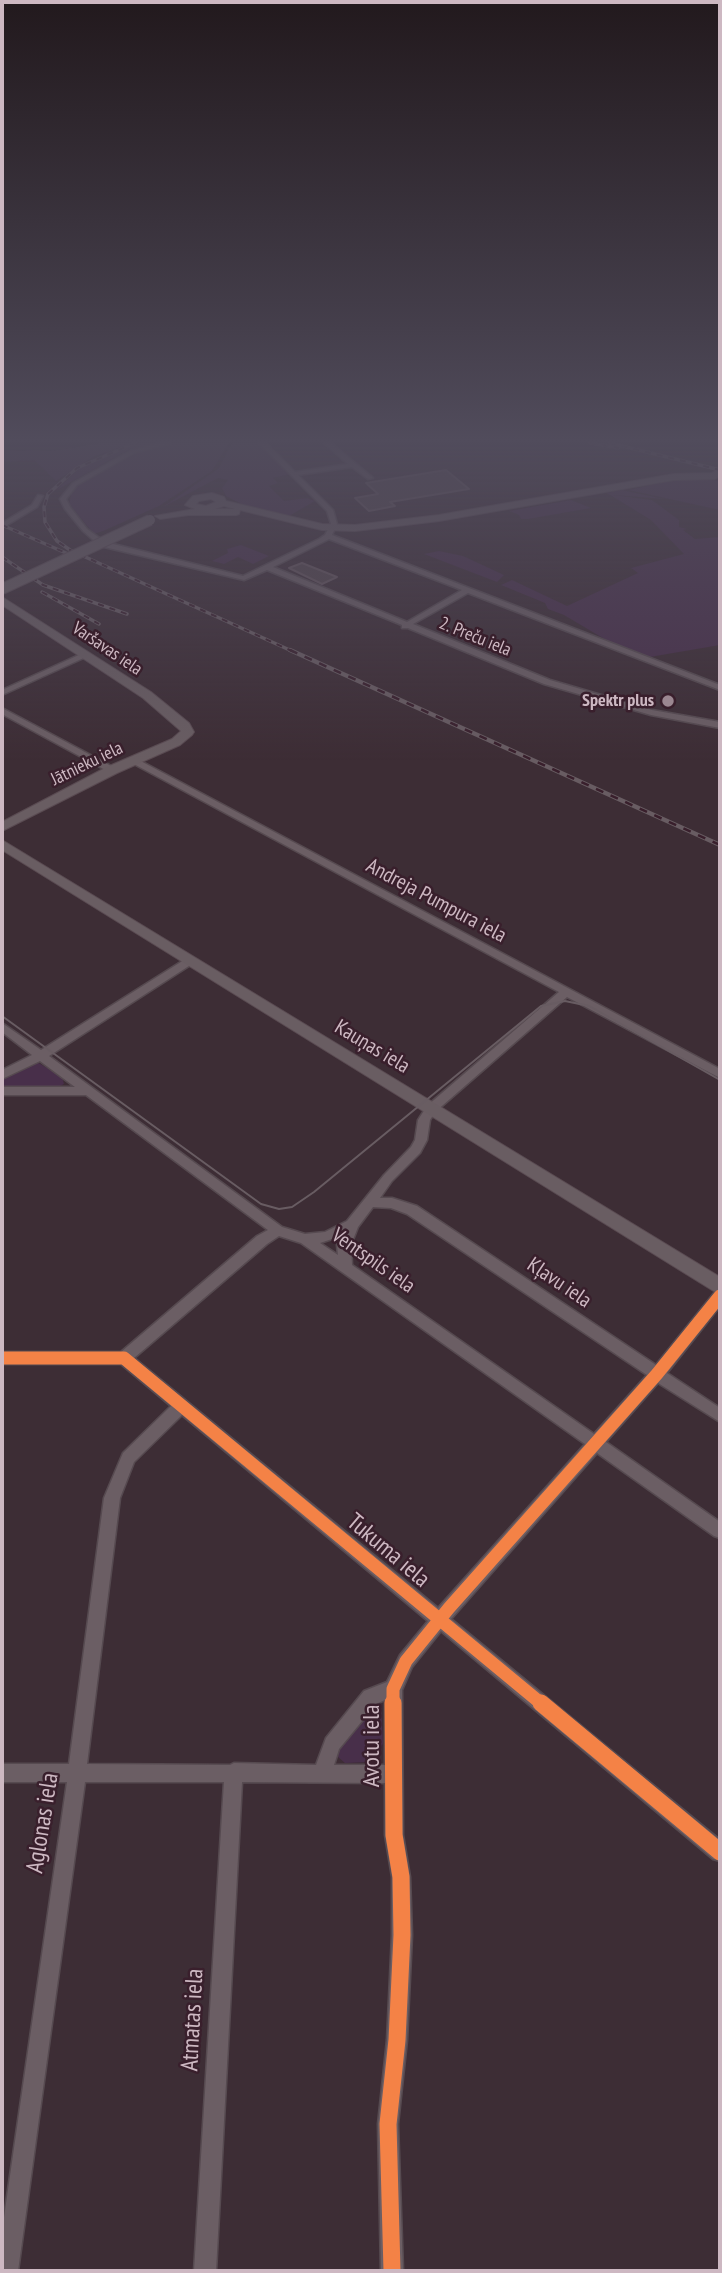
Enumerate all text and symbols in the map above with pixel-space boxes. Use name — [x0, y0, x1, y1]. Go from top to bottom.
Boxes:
street label: 2. Preču iela — [436, 613, 514, 661]
street label: Varšavas iela — [68, 618, 146, 680]
place label: Spektr plus — [582, 690, 654, 712]
marker: Spektr plus — [660, 693, 676, 709]
street label: Jātnieku iela — [48, 737, 126, 791]
street label: Andreja Pumpura iela — [362, 853, 510, 949]
street label: Kauņas iela — [330, 1015, 414, 1079]
street label: Ventspils iela — [326, 1223, 420, 1299]
street label: Kļavu iela — [522, 1252, 596, 1314]
street label: Tukuma iela — [341, 1508, 435, 1594]
street label: Avotu iela — [358, 1705, 386, 1787]
street label: Aglonas iela — [21, 1771, 65, 1875]
street label: Atmatas iela — [176, 1968, 210, 2072]

